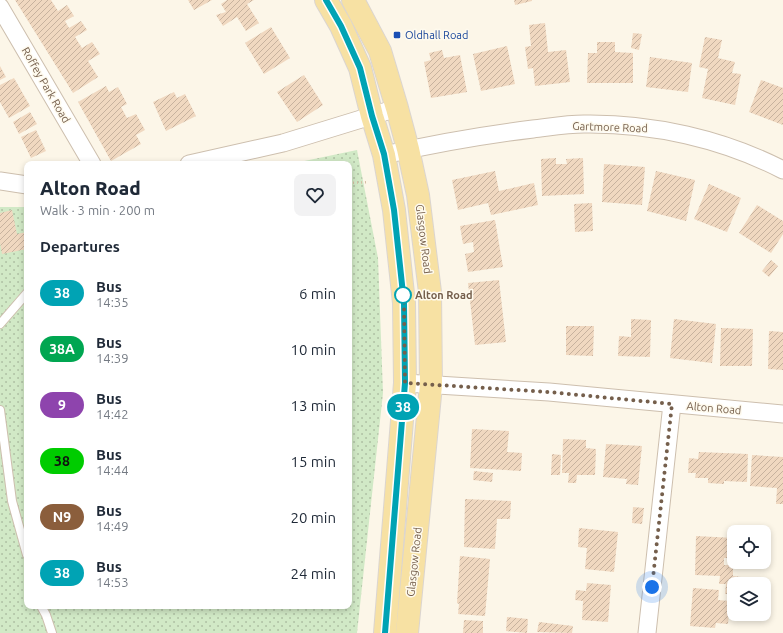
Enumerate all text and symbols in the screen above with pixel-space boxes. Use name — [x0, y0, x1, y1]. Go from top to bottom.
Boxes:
place label: Oldhall Road — [405, 29, 468, 41]
marker: Oldhall Road — [392, 30, 402, 40]
street label: Roffey Park Road — [19, 45, 73, 125]
street label: Gartmore Road — [572, 120, 648, 134]
button: heart — [294, 174, 336, 216]
text: Alton Road — [40, 177, 141, 199]
text: Walk · 3 min · 200 m — [40, 203, 155, 217]
street label: Glasgow Road — [414, 204, 434, 274]
text: Departures — [40, 238, 120, 255]
text: Bus — [96, 278, 122, 295]
text: 38 — [54, 285, 70, 301]
text: 6 min — [299, 285, 336, 302]
marker: Alton Road — [394, 286, 412, 304]
place label: Alton Road — [415, 289, 473, 301]
text: 14:35 — [96, 295, 129, 309]
text: Bus — [96, 334, 122, 351]
text: 38A — [49, 341, 75, 357]
text: 10 min — [290, 341, 336, 358]
text: 14:39 — [96, 351, 129, 365]
text: Bus — [96, 390, 122, 407]
line badge: 38 — [385, 394, 421, 420]
text: 9 — [58, 397, 66, 413]
text: 13 min — [290, 397, 336, 414]
text: 38 — [395, 399, 411, 415]
street label: Alton Road — [686, 400, 742, 416]
text: 14:42 — [96, 407, 129, 421]
text: Bus — [96, 446, 122, 463]
text: 38 — [54, 453, 70, 469]
text: 15 min — [290, 453, 336, 470]
text: 14:44 — [96, 463, 129, 477]
text: Bus — [96, 502, 122, 519]
text: N9 — [53, 509, 71, 525]
text: 20 min — [290, 509, 336, 526]
text: 14:49 — [96, 519, 129, 533]
map controls — [727, 525, 771, 621]
button: locate — [727, 525, 771, 569]
street label: Glasgow Road — [404, 527, 424, 597]
text: Bus — [96, 558, 122, 575]
text: 38 — [54, 565, 70, 581]
text: 24 min — [290, 565, 336, 582]
text: 14:53 — [96, 575, 129, 589]
your location — [642, 577, 662, 597]
button: layers — [727, 577, 771, 621]

